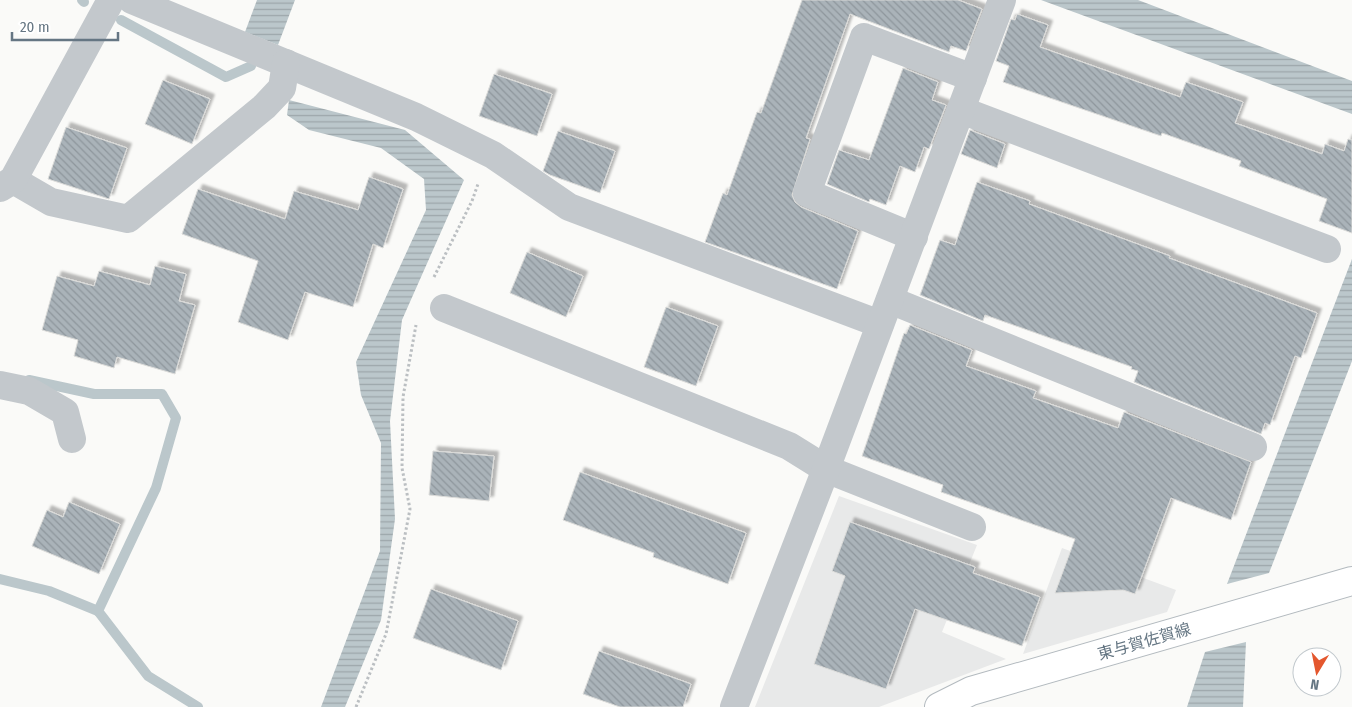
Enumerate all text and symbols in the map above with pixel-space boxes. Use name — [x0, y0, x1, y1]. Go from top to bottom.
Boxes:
scale bar — [12, 10, 119, 42]
text: 20 m — [20, 18, 50, 36]
street label: 東与賀佐賀線 — [1095, 619, 1193, 664]
north arrow — [1292, 647, 1342, 697]
text: N — [1309, 675, 1320, 693]

